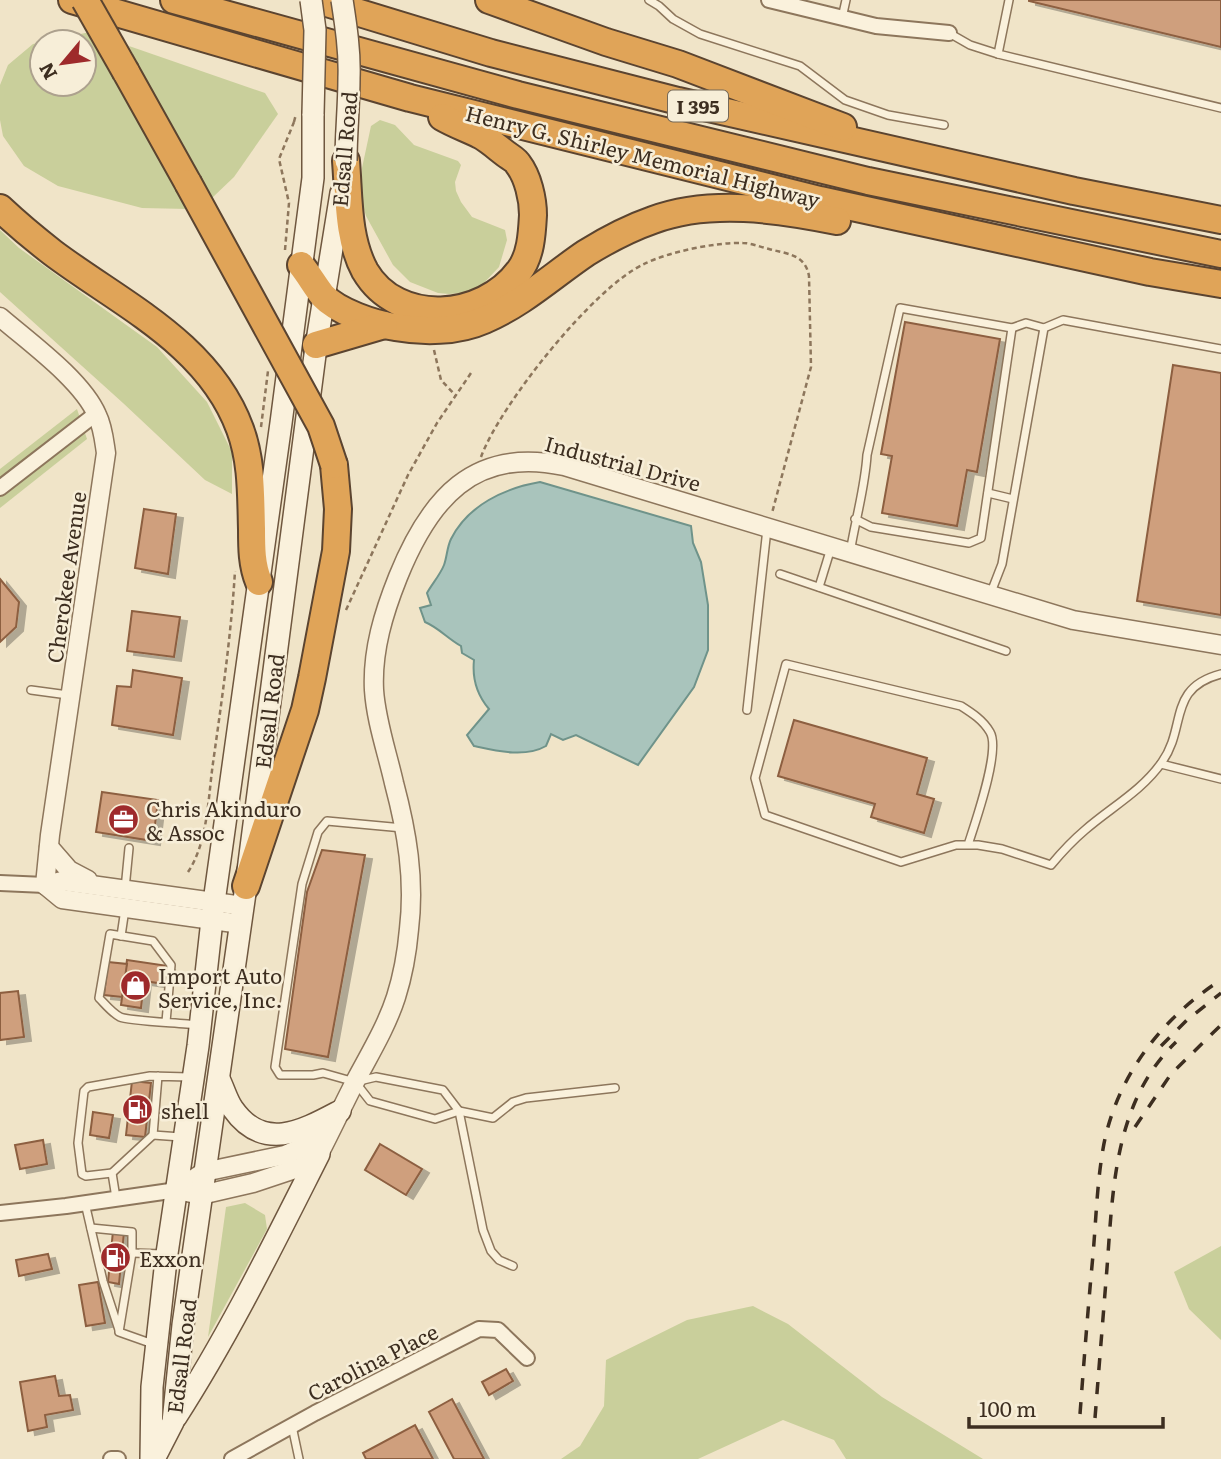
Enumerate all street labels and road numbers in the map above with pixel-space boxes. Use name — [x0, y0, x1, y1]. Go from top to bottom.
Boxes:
street label: Edsall Road — [322, 90, 364, 208]
road number: I 395 — [668, 90, 728, 122]
street label: Henry G. Shirley Memorial Highway — [463, 96, 824, 214]
street label: Industrial Drive — [542, 426, 704, 498]
street label: Cherokee Avenue — [38, 489, 92, 665]
street label: Edsall Road — [246, 651, 290, 771]
street label: Edsall Road — [158, 1296, 202, 1416]
street label: Carolina Place — [301, 1315, 443, 1407]

